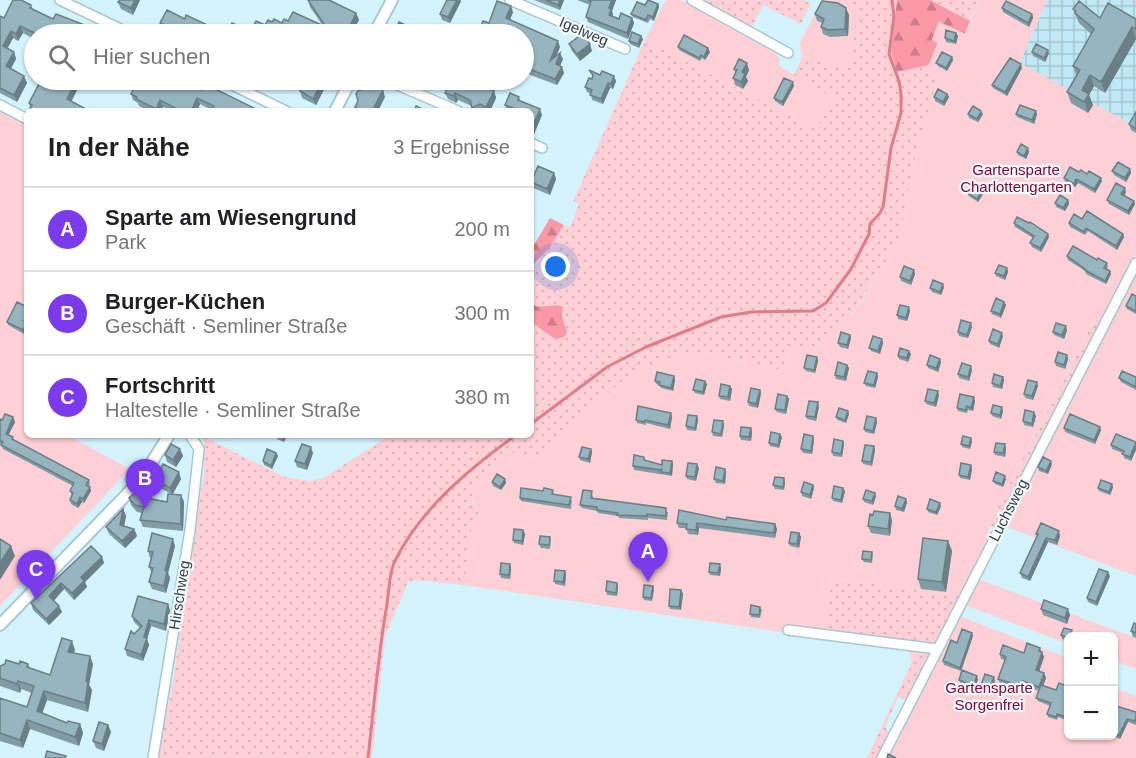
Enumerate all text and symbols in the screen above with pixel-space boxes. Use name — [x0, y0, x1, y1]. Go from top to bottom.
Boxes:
street label: Igelweg — [557, 13, 611, 49]
search box — [24, 24, 534, 90]
icon: search — [45, 41, 78, 74]
text: Hier suchen — [93, 44, 210, 69]
text: In der Nähe — [48, 132, 190, 162]
text: 3 Ergebnisse — [393, 136, 510, 158]
park label: Gartensparte Charlottengarten — [960, 161, 1072, 195]
text: Sparte am Wiesengrund — [105, 205, 357, 230]
text: A — [60, 218, 75, 240]
text: 200 m — [454, 218, 510, 240]
text: Park — [105, 231, 146, 253]
your location — [541, 252, 570, 281]
text: Burger-Küchen — [105, 289, 265, 314]
text: B — [60, 302, 75, 324]
text: 300 m — [454, 302, 510, 324]
text: Geschäft · Semliner Straße — [105, 315, 347, 337]
text: Fortschritt — [105, 373, 215, 398]
text: C — [60, 386, 75, 408]
text: 380 m — [454, 386, 510, 408]
text: Haltestelle · Semliner Straße — [105, 399, 361, 421]
pin: B — [126, 460, 164, 509]
street label: Luchsweg — [985, 476, 1031, 544]
pin: A — [628, 532, 668, 582]
pin: C — [16, 550, 56, 600]
street label: Hirschweg — [165, 559, 193, 631]
map controls — [1064, 632, 1118, 740]
button: + — [1064, 632, 1118, 686]
park label: Gartensparte Sorgenfrei — [945, 679, 1033, 713]
button: − — [1064, 686, 1118, 740]

